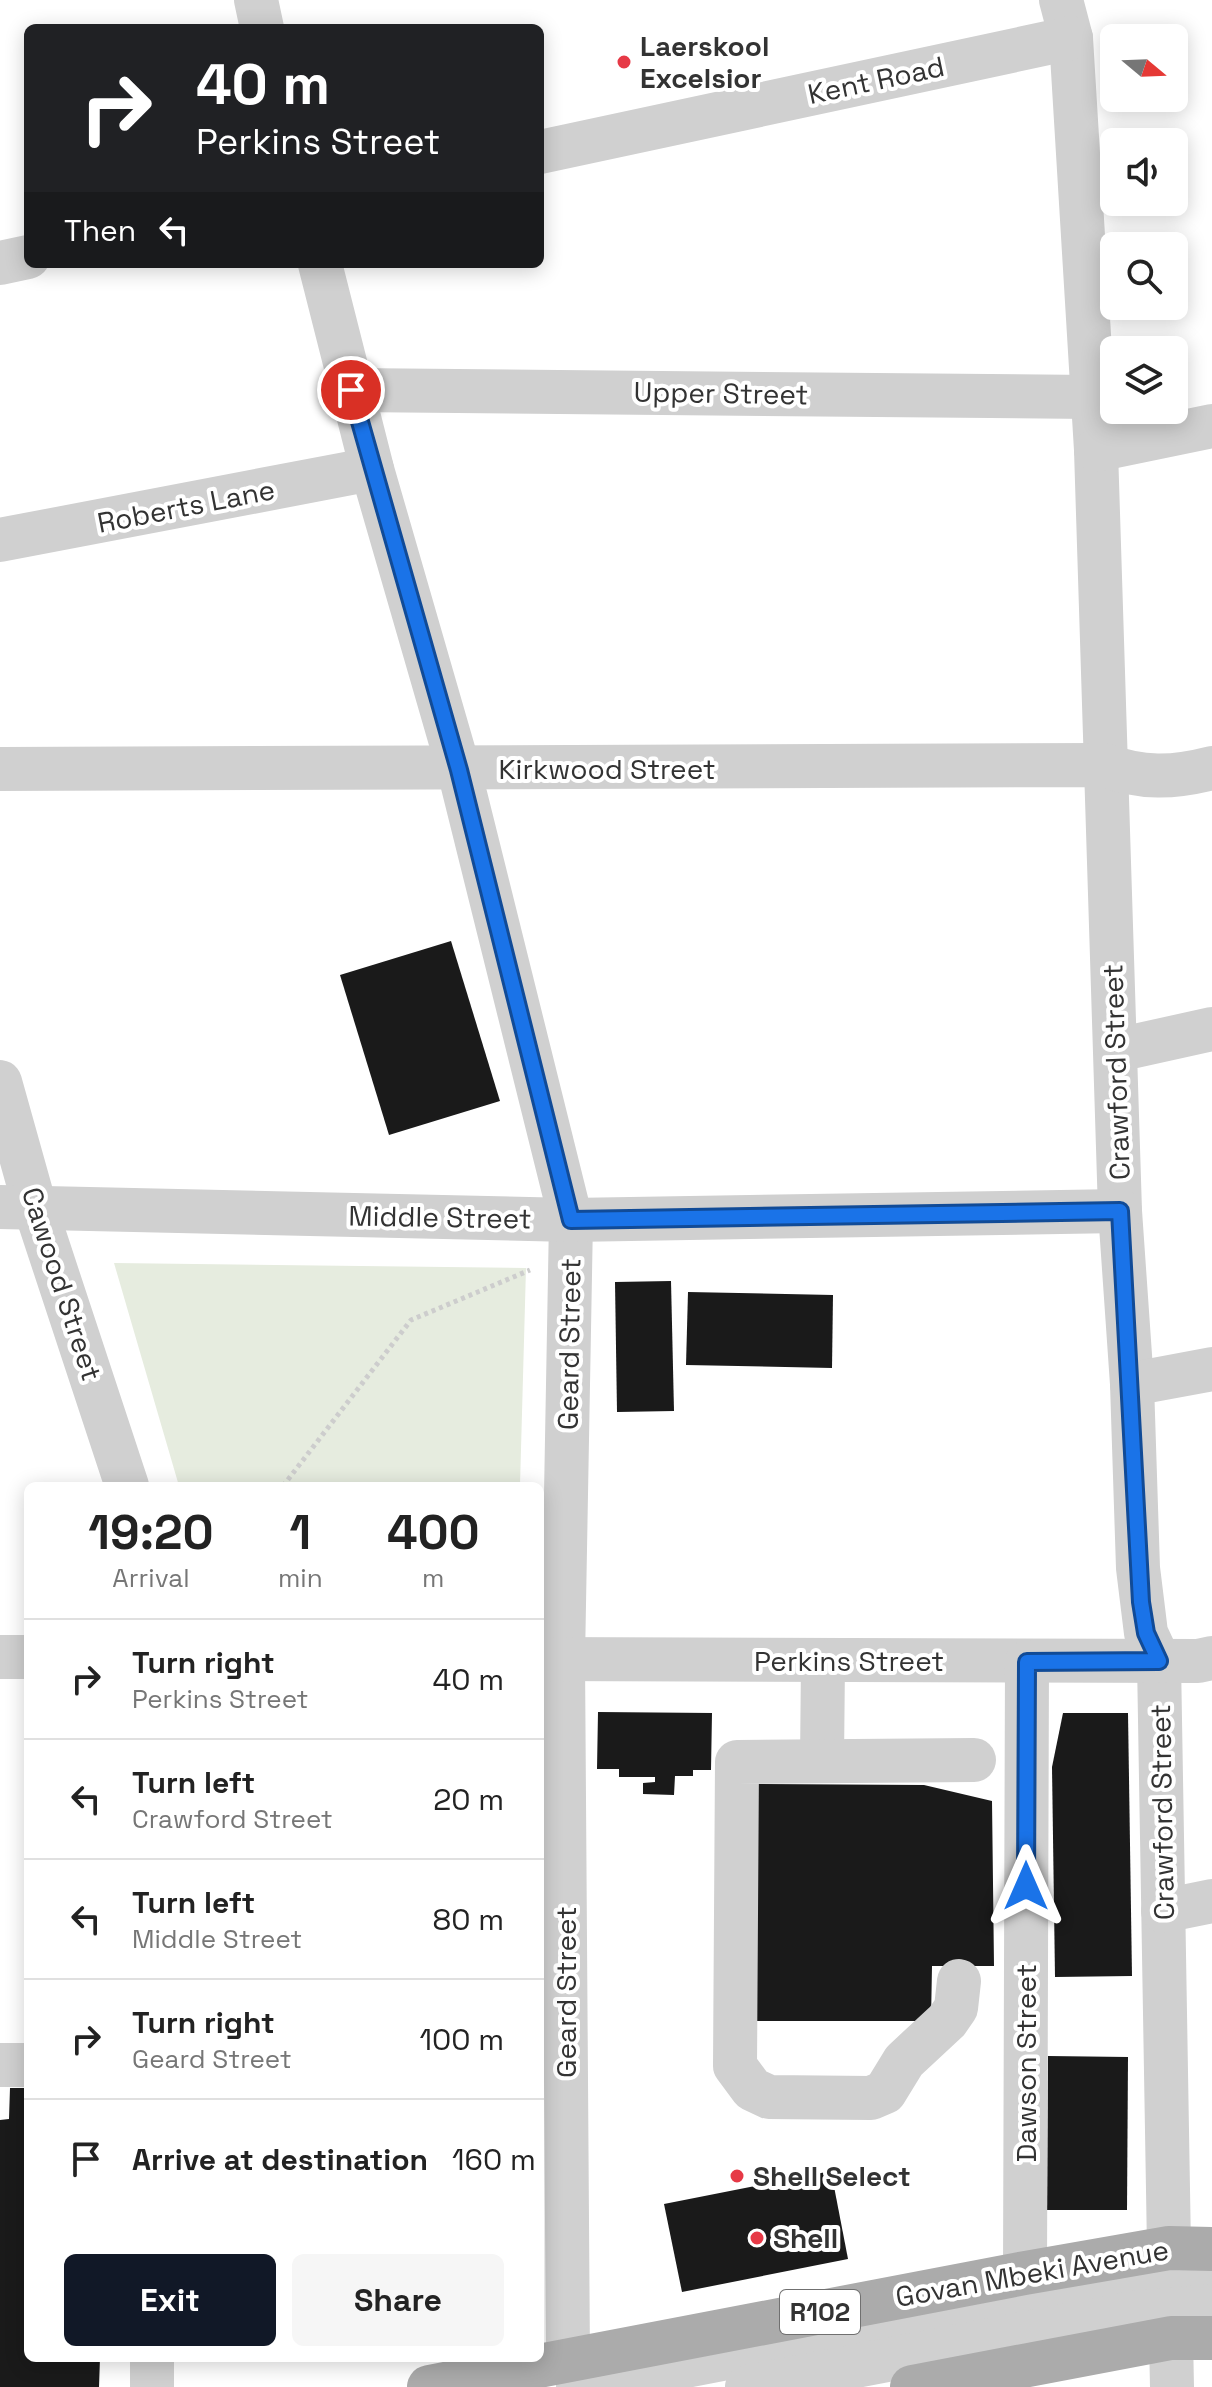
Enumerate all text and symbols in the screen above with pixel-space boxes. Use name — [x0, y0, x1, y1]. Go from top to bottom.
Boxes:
north arrow — [1100, 24, 1188, 112]
map controls — [1100, 24, 1188, 424]
place label: Laerskool Excelsior — [640, 28, 769, 96]
street label: Kent Road — [804, 48, 948, 112]
text: 40 m — [196, 49, 330, 120]
marker: Laerskool Excelsior — [615, 53, 633, 71]
icon: right — [64, 56, 168, 160]
text: Perkins Street — [196, 119, 440, 165]
button: sound — [1100, 128, 1188, 216]
icon: left — [152, 208, 196, 252]
text: Then — [64, 211, 136, 250]
button: search — [1100, 232, 1188, 320]
button: layers — [1100, 336, 1188, 424]
pin — [317, 356, 385, 424]
icon: arrive — [329, 368, 373, 412]
street label: Upper Street — [633, 373, 809, 413]
street label: Roberts Lane — [94, 471, 278, 541]
street label: Kirkwood Street — [498, 751, 716, 787]
street label: Crawford Street — [1094, 963, 1138, 1181]
street label: Cawood Street — [14, 1183, 110, 1385]
street label: Middle Street — [348, 1197, 532, 1237]
street label: Geard Street — [550, 1258, 588, 1430]
text: 19:20 — [88, 1502, 214, 1563]
text: 1 — [289, 1502, 311, 1563]
text: 400 — [387, 1502, 480, 1563]
text: Arrival — [112, 1561, 190, 1595]
text: min — [278, 1561, 323, 1595]
text: m — [422, 1561, 444, 1595]
text: Turn right — [132, 1643, 275, 1682]
street label: Perkins Street — [754, 1643, 944, 1679]
icon: right — [64, 1657, 108, 1701]
text: 40 m — [433, 1660, 504, 1699]
text: Perkins Street — [132, 1682, 309, 1716]
street label: Crawford Street — [1142, 1704, 1182, 1920]
text: Turn left — [132, 1763, 255, 1802]
icon: left — [64, 1777, 108, 1821]
text: 20 m — [433, 1780, 504, 1819]
text: Crawford Street — [132, 1802, 333, 1836]
position arrow — [984, 1844, 1068, 1928]
text: Turn left — [132, 1883, 255, 1922]
icon: left — [64, 1897, 108, 1941]
text: 80 m — [433, 1900, 504, 1939]
street label: Geard Street — [548, 1906, 584, 2078]
text: Middle Street — [132, 1922, 302, 1956]
street label: Dawson Street — [1008, 1964, 1044, 2162]
text: Turn right — [132, 2003, 275, 2042]
icon: right — [64, 2017, 108, 2061]
text: 100 m — [419, 2020, 504, 2059]
text: Geard Street — [132, 2042, 292, 2076]
icon: arrive — [64, 2137, 108, 2181]
text: Arrive at destination — [132, 2140, 428, 2179]
text: 160 m — [452, 2140, 536, 2179]
place label: Shell Select — [753, 2158, 911, 2194]
marker: Shell Select — [728, 2167, 746, 2185]
place label: Shell — [773, 2220, 838, 2256]
marker: Shell — [748, 2229, 766, 2247]
street label: Govan Mbeki Avenue — [893, 2231, 1171, 2315]
button: Exit — [64, 2254, 276, 2346]
button: Share — [292, 2254, 504, 2346]
road number: R102 — [780, 2290, 860, 2334]

